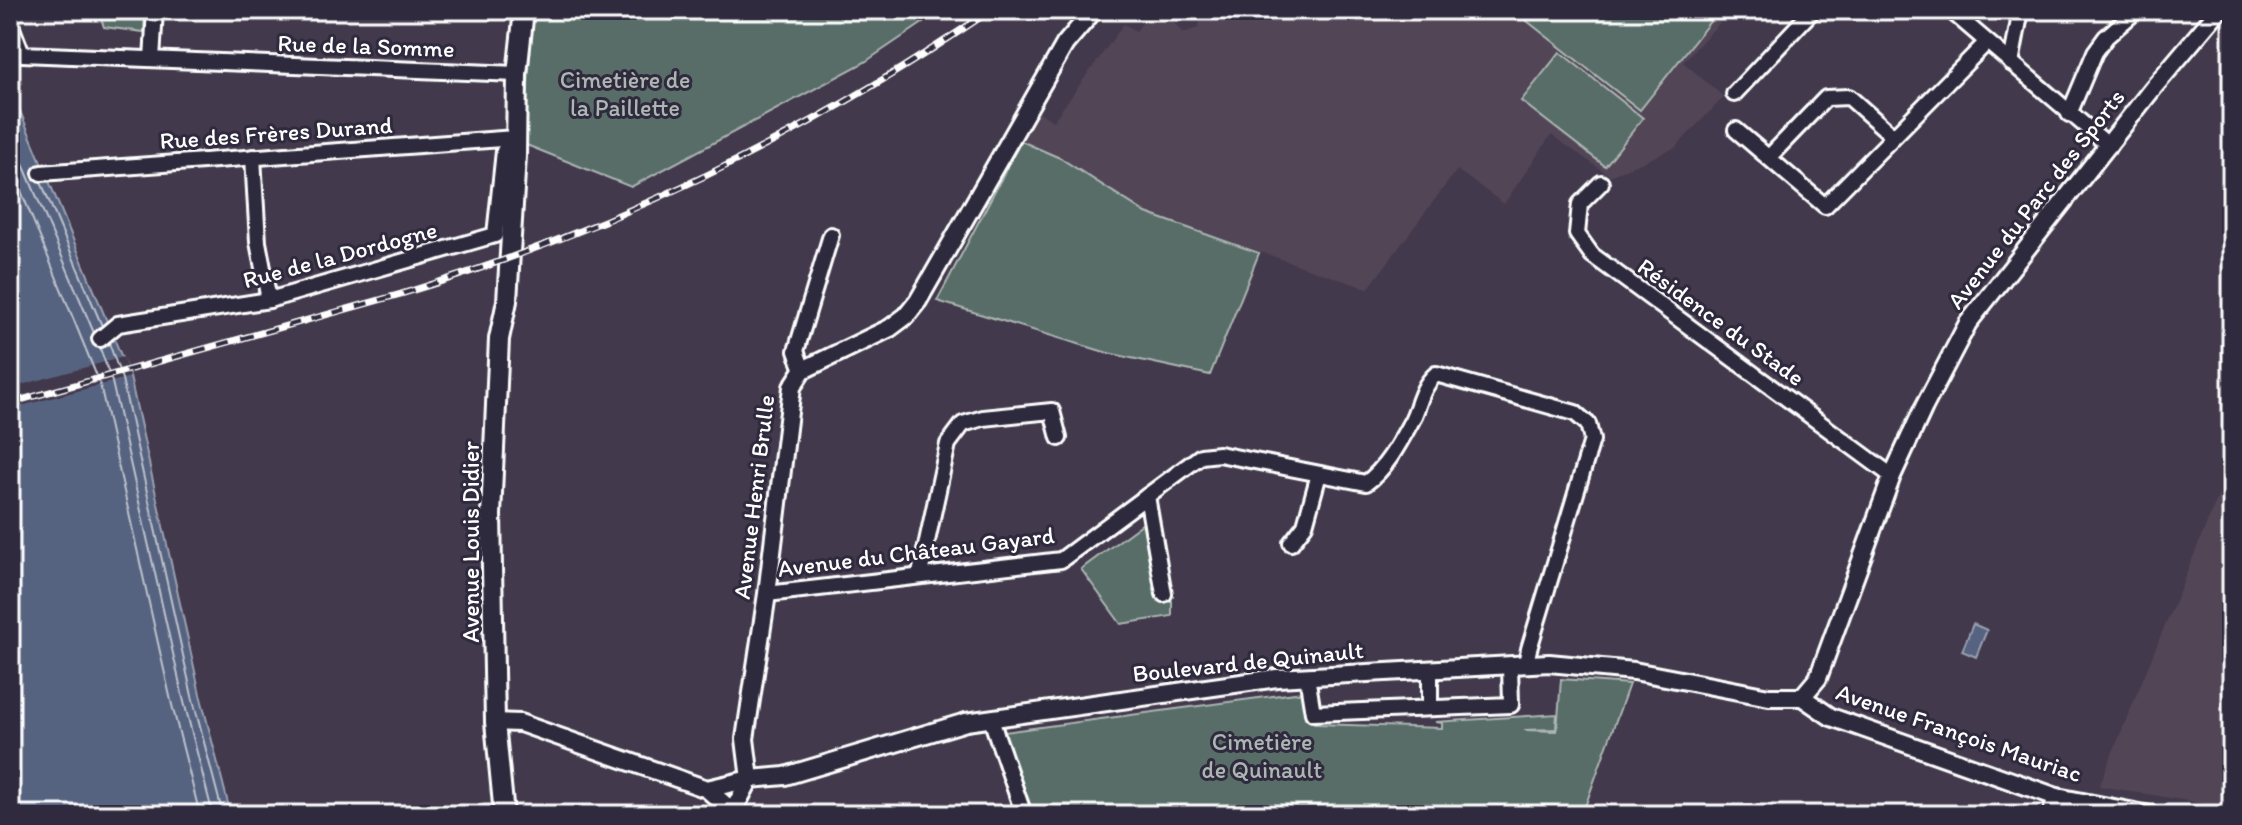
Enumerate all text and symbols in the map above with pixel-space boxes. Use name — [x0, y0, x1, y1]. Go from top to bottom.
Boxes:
street label: Rue de la Somme — [277, 28, 455, 63]
park label: Cimetière de la Paillette — [560, 65, 690, 122]
street label: Avenue du Parc des Sports — [1941, 83, 2130, 314]
street label: Rue des Frères Durand — [159, 110, 393, 155]
street label: Rue de la Dordogne — [240, 215, 440, 294]
street label: Résidence du Stade — [1632, 251, 1810, 392]
street label: Avenue Henri Brulle — [727, 393, 780, 601]
street label: Avenue Louis Didier — [456, 441, 485, 643]
street label: Avenue du Château Gayard — [776, 520, 1056, 583]
street label: Boulevard de Quinault — [1131, 635, 1365, 688]
street label: Avenue François Mauriac — [1833, 677, 2086, 788]
park label: Cimetière de Quinault — [1202, 727, 1322, 784]

